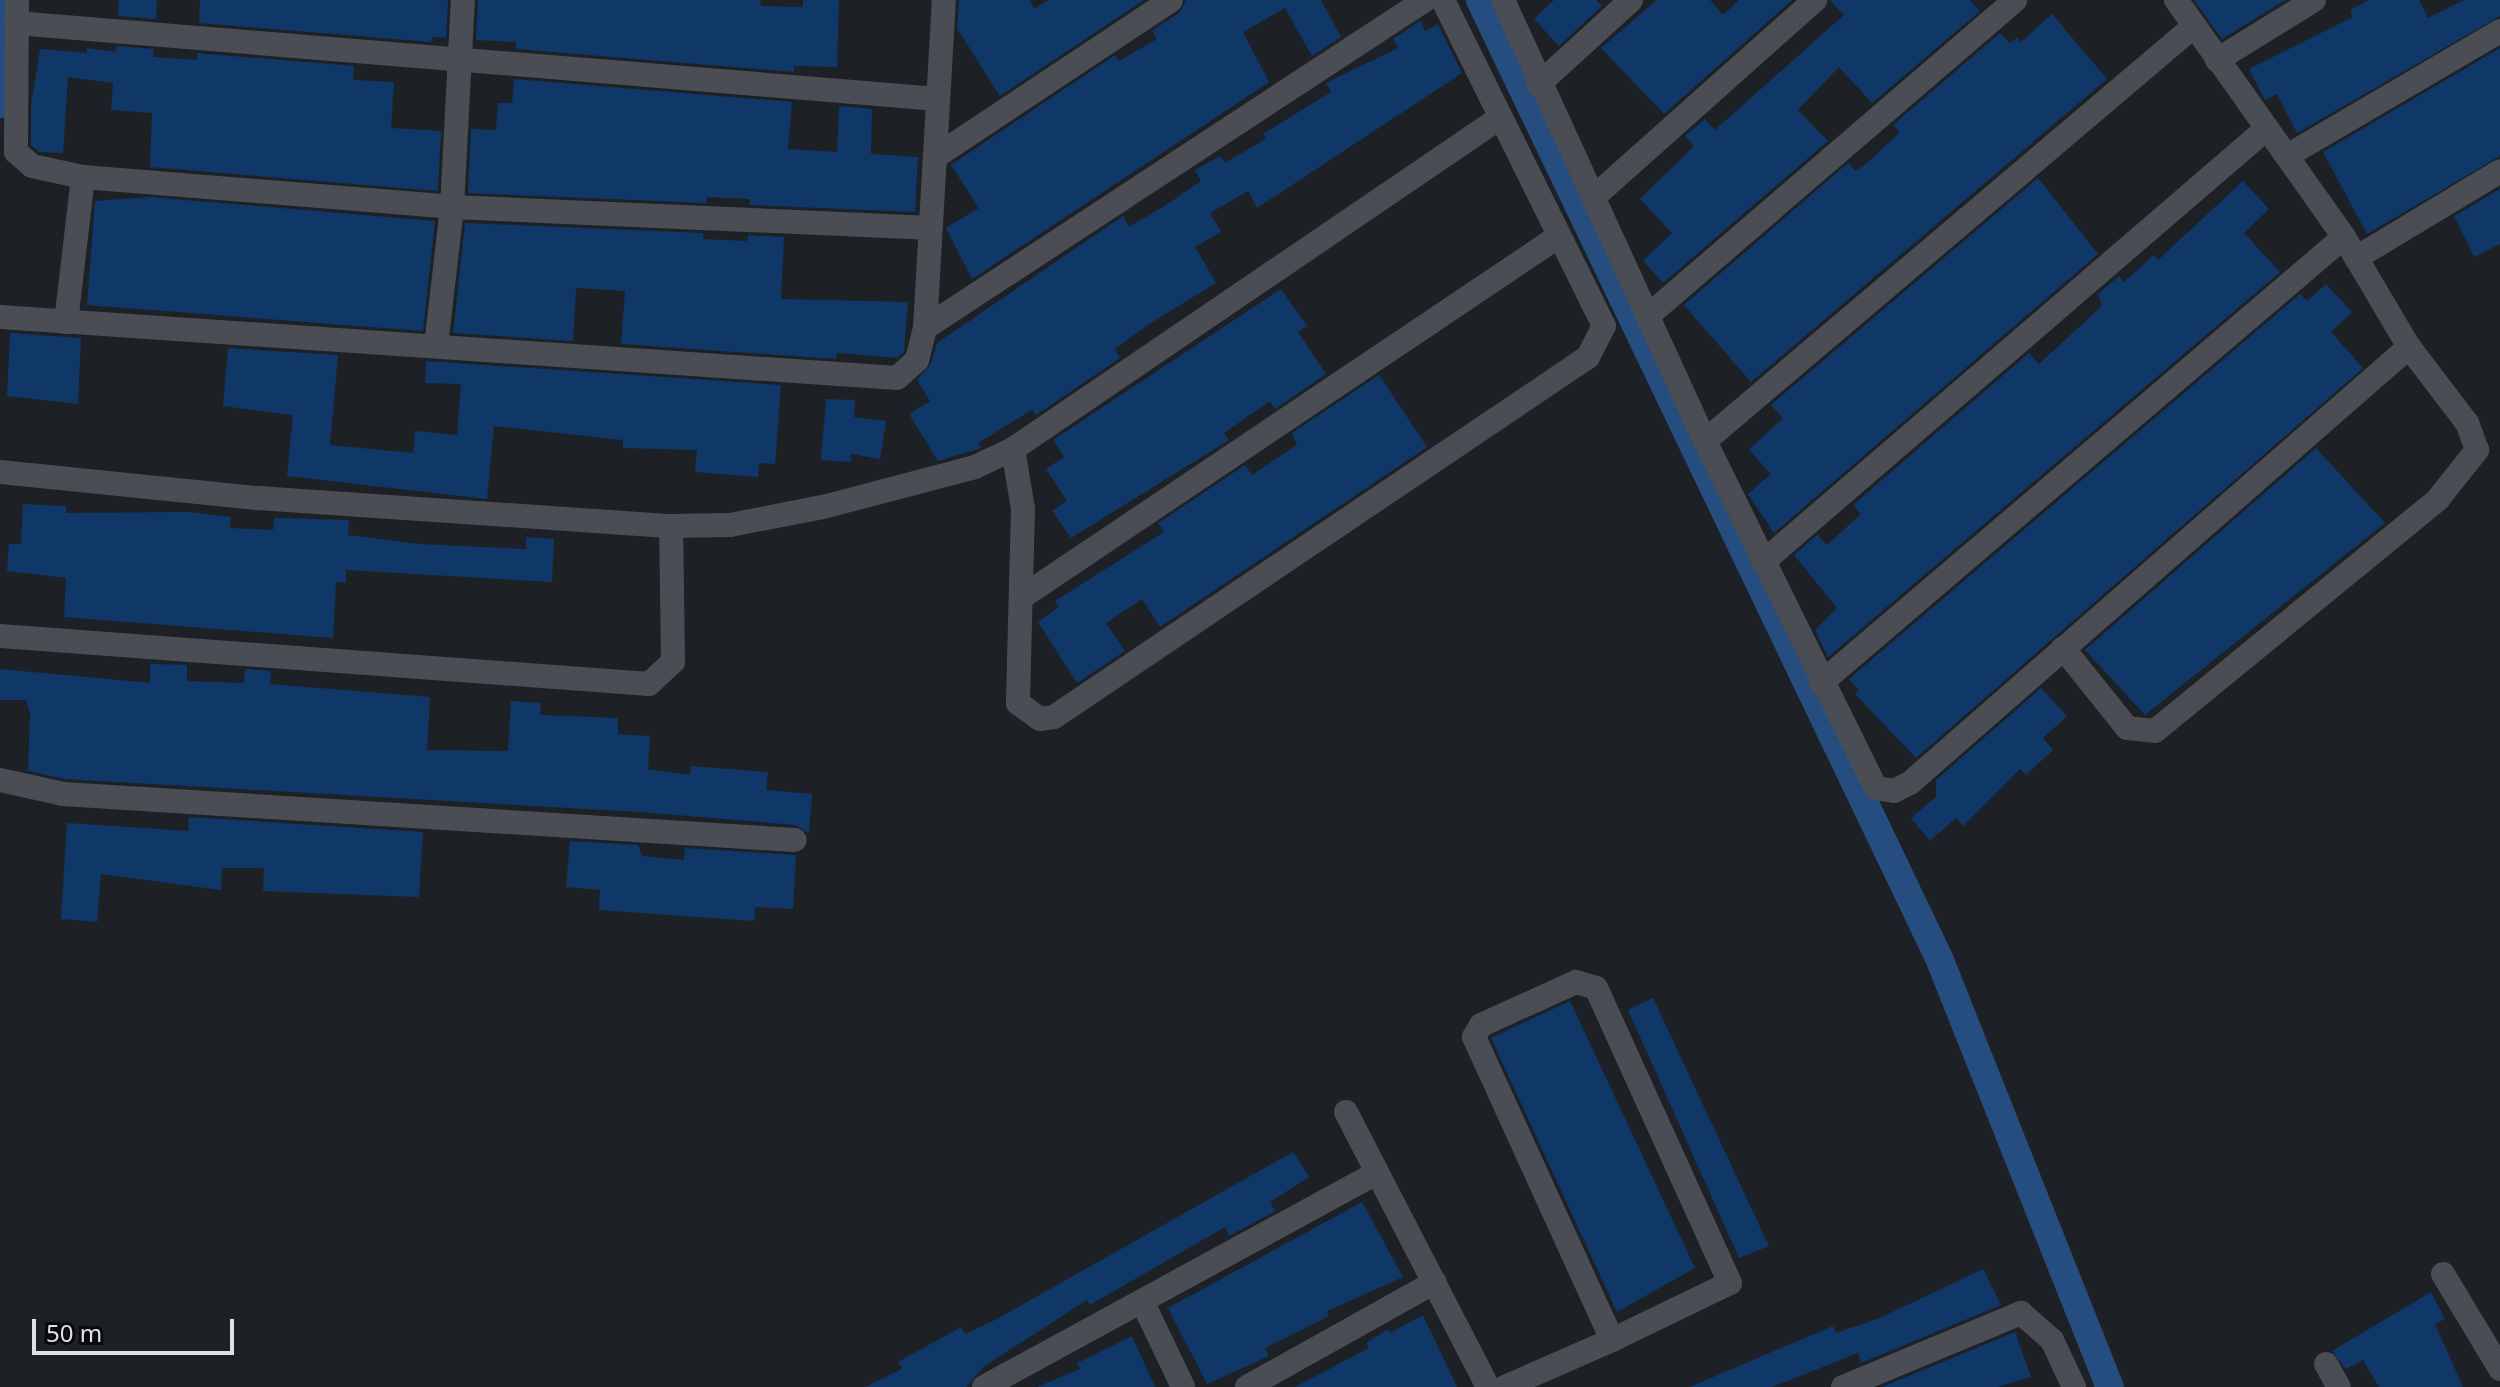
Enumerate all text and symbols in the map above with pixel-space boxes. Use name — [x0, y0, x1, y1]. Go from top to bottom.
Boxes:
scale bar — [36, 1303, 238, 1353]
text: 50 m — [46, 1316, 102, 1349]

